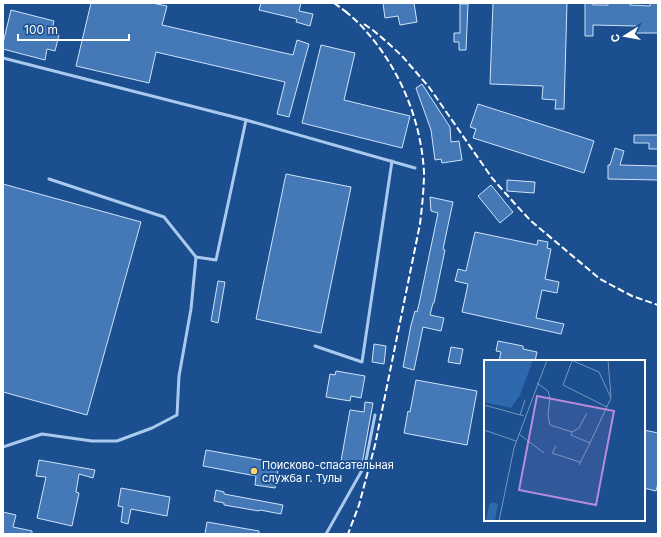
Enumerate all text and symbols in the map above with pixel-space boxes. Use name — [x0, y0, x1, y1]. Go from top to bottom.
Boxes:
scale bar — [18, 16, 129, 42]
north arrow — [605, 16, 645, 56]
text: 100 m — [24, 22, 58, 37]
text: С — [608, 33, 623, 43]
inset map — [484, 360, 645, 521]
place label: Поисково-спасательная служба г. Тулы — [262, 458, 394, 485]
marker: Поисково-спасательная служба г. Тулы — [249, 466, 259, 476]

